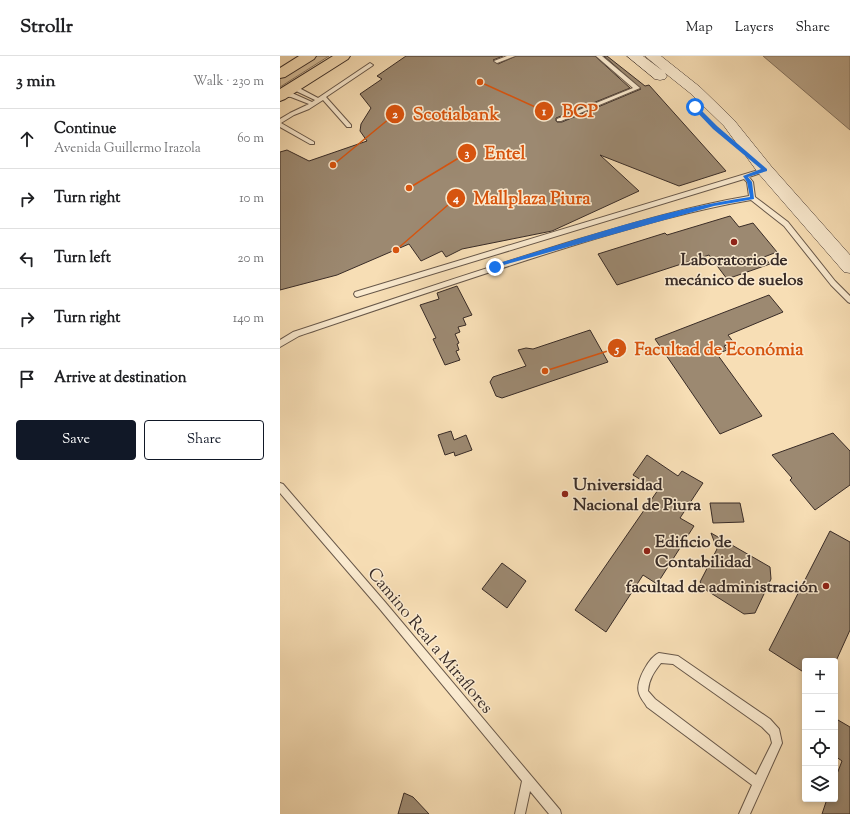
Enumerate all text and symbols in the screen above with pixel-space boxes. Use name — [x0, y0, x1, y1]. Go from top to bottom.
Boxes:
text: Strollr — [20, 14, 73, 41]
text: Map — [686, 18, 713, 38]
text: Layers — [735, 18, 773, 38]
text: Share — [795, 18, 830, 38]
text: 3 min — [16, 70, 55, 94]
text: Walk · 230 m — [193, 73, 264, 91]
callout: BCP — [534, 96, 606, 126]
route start — [686, 98, 704, 116]
callout: Scotiabank — [385, 99, 507, 129]
text: BCP — [562, 100, 598, 126]
text: Scotiabank — [413, 103, 499, 129]
text: 1 — [541, 103, 547, 121]
text: 2 — [392, 106, 398, 124]
text: Continue — [54, 119, 116, 140]
icon: ahead — [16, 128, 38, 150]
text: 60 m — [237, 130, 264, 148]
callout: Entel — [457, 138, 533, 168]
text: Avenida Guillermo Irazola — [54, 140, 201, 158]
text: Entel — [485, 142, 526, 168]
text: 3 — [465, 145, 470, 163]
callout: Mallplaza Piura — [446, 183, 599, 213]
text: Mallplaza Piura — [473, 187, 591, 213]
icon: right — [16, 188, 38, 210]
text: Turn right — [54, 188, 120, 209]
text: 10 m — [239, 190, 264, 208]
text: 4 — [452, 190, 459, 208]
marker: Laboratorio de mecánico de suelos — [729, 237, 739, 247]
icon: left — [16, 248, 38, 270]
text: Turn left — [54, 248, 111, 269]
place label: Laboratorio de mecánico de suelos — [665, 249, 804, 293]
text: 20 m — [238, 250, 264, 268]
route end — [486, 258, 504, 276]
icon: right — [16, 308, 38, 330]
text: Turn right — [54, 308, 120, 329]
text: 140 m — [233, 310, 264, 328]
callout: Facultad de Económia — [607, 333, 812, 363]
text: Facultad de Económia — [635, 338, 804, 364]
text: 5 — [614, 341, 620, 359]
icon: arrive — [16, 368, 38, 390]
text: Arrive at destination — [54, 368, 187, 389]
button: Save — [16, 420, 136, 460]
button: Share — [144, 420, 264, 460]
place label: Universidad Nacional de Piura — [573, 474, 701, 518]
marker: Universidad Nacional de Piura — [560, 489, 570, 499]
place label: Edificio de Contabilidad — [655, 531, 752, 575]
marker: Edificio de Contabilidad — [642, 546, 652, 556]
street label: Camino Real a Miraflores — [361, 563, 498, 720]
place label: facultad de administración — [626, 576, 819, 600]
marker: facultad de administración — [821, 581, 831, 591]
map controls — [802, 658, 838, 802]
button: + — [802, 658, 838, 694]
button: − — [802, 694, 838, 730]
button: locate — [802, 730, 838, 766]
button: layers — [802, 766, 838, 802]

